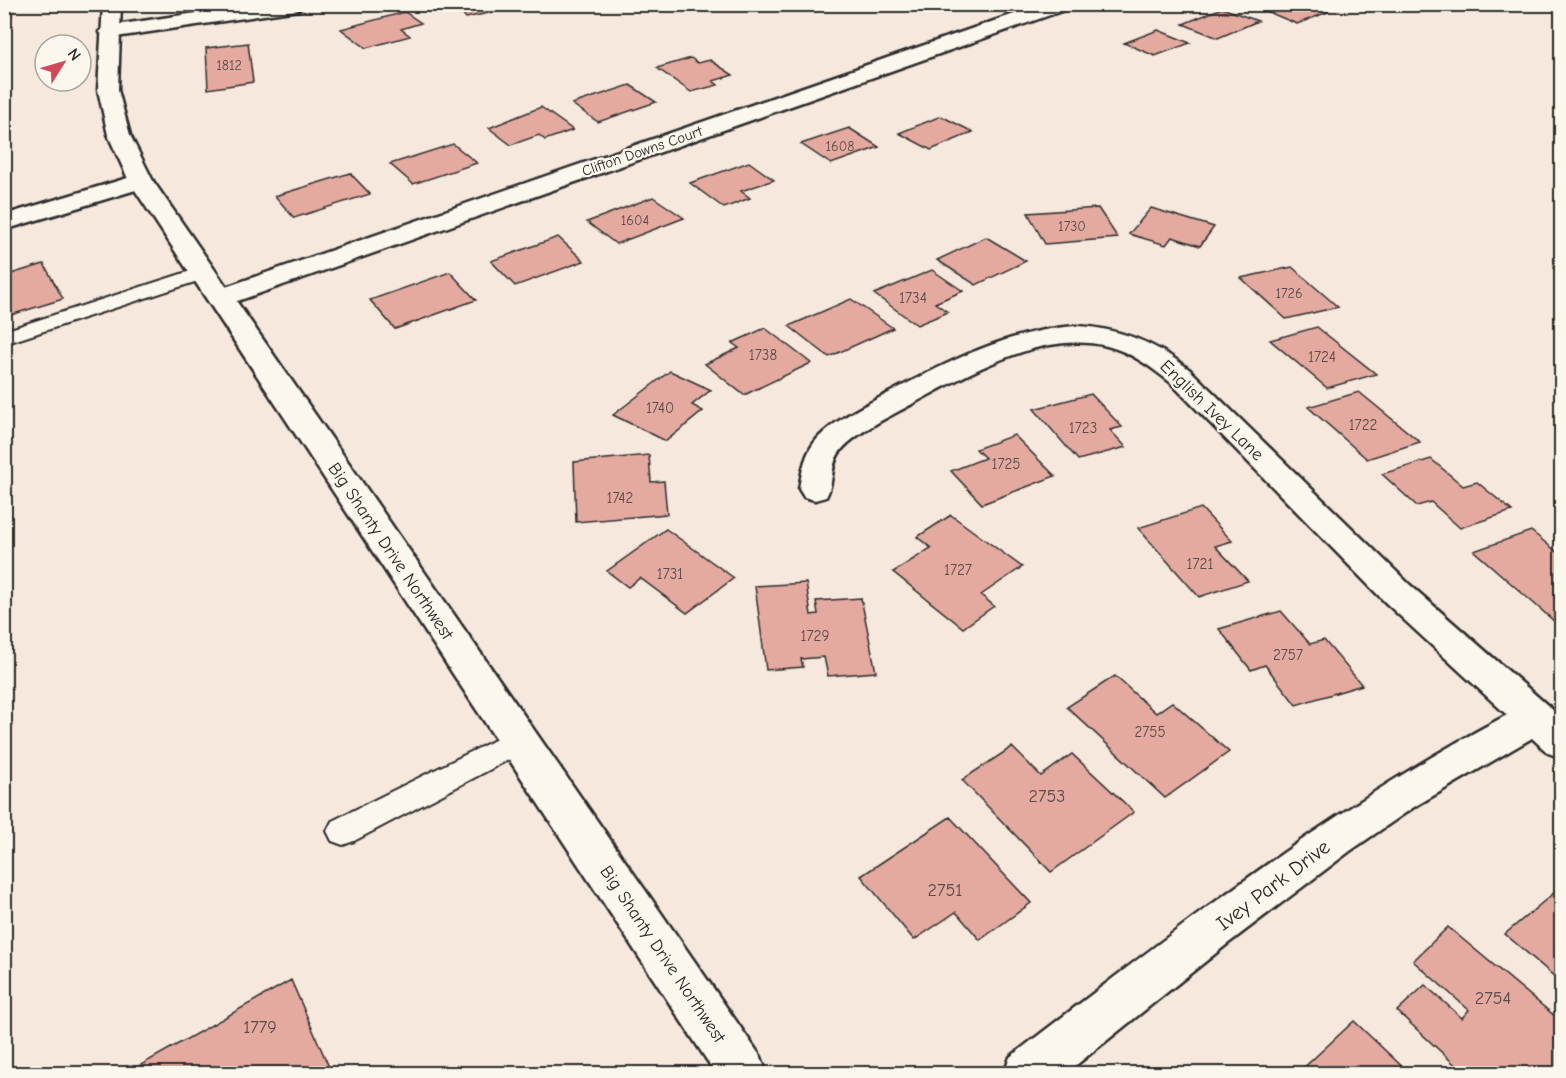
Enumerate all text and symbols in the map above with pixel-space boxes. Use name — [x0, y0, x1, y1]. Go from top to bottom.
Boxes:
north arrow — [33, 33, 93, 93]
text: N — [64, 45, 85, 64]
house number: 1812 — [216, 57, 242, 74]
street label: Clifton Downs Court — [579, 122, 705, 180]
house number: 1608 — [826, 138, 854, 155]
house number: 1604 — [621, 212, 649, 229]
house number: 1730 — [1058, 218, 1086, 235]
house number: 1726 — [1275, 285, 1303, 302]
house number: 1734 — [899, 289, 927, 307]
house number: 1738 — [749, 346, 777, 364]
house number: 1724 — [1308, 348, 1336, 366]
street label: English Ivey Lane — [1156, 356, 1268, 465]
house number: 1740 — [646, 399, 674, 417]
house number: 1722 — [1349, 416, 1377, 434]
house number: 1723 — [1069, 419, 1097, 437]
house number: 1725 — [991, 455, 1021, 473]
street label: Big Shanty Drive Northwest — [323, 459, 458, 644]
house number: 1742 — [607, 489, 633, 507]
house number: 1721 — [1187, 555, 1213, 573]
house number: 1727 — [944, 561, 972, 579]
house number: 1731 — [657, 565, 683, 583]
house number: 1729 — [801, 627, 829, 645]
house number: 2757 — [1273, 646, 1303, 664]
house number: 2755 — [1134, 723, 1166, 741]
house number: 2753 — [1029, 786, 1065, 807]
street label: Ivey Park Drive — [1211, 835, 1335, 935]
street label: Big Shanty Drive Northwest — [595, 862, 730, 1047]
house number: 2751 — [928, 880, 962, 901]
house number: 2754 — [1475, 988, 1511, 1009]
house number: 1779 — [243, 1017, 277, 1038]

